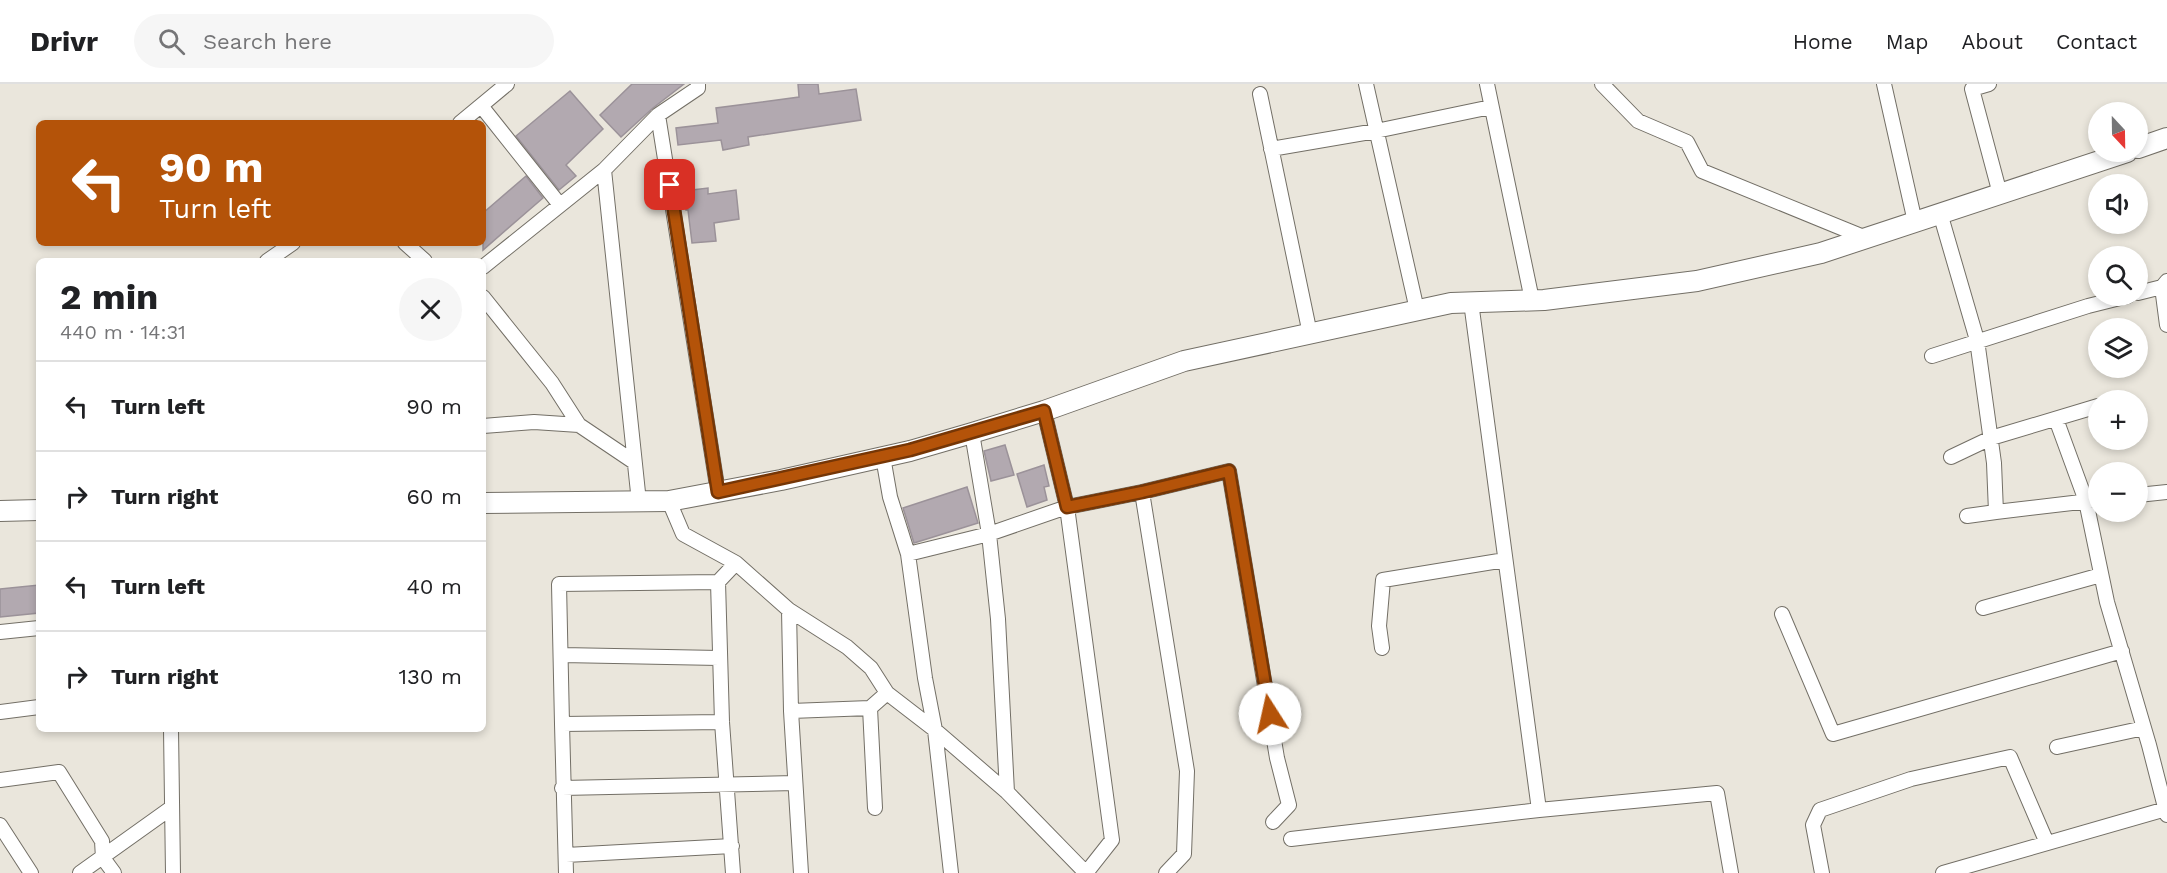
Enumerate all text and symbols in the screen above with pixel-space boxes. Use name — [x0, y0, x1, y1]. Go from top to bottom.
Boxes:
search box — [134, 14, 554, 68]
text: Drivr — [30, 25, 98, 58]
icon: search — [155, 25, 188, 58]
text: Search here — [203, 29, 332, 54]
text: Home — [1793, 29, 1853, 54]
text: Map — [1886, 29, 1929, 54]
text: About — [1962, 29, 2023, 54]
text: Contact — [2056, 29, 2137, 54]
north arrow — [2088, 102, 2148, 162]
map controls — [2088, 102, 2148, 522]
text: 90 m — [159, 143, 263, 192]
icon: left — [60, 144, 138, 222]
pin — [644, 159, 695, 210]
icon: arrive — [653, 168, 686, 201]
button: sound — [2088, 174, 2148, 234]
text: Turn left — [159, 193, 271, 225]
button: search — [2088, 246, 2148, 306]
text: 2 min — [60, 276, 158, 318]
button: close — [399, 278, 462, 341]
button: layers — [2088, 318, 2148, 378]
text: 440 m · 14:31 — [60, 320, 186, 344]
icon: left — [60, 390, 93, 423]
button: + — [2088, 390, 2148, 450]
text: Turn left — [111, 394, 205, 419]
text: 90 m — [406, 394, 462, 419]
button: − — [2088, 462, 2148, 522]
icon: right — [60, 480, 93, 513]
text: Turn right — [111, 484, 218, 509]
text: 60 m — [406, 484, 462, 509]
icon: left — [60, 570, 93, 603]
text: Turn left — [111, 574, 205, 599]
text: 40 m — [406, 574, 462, 599]
icon: right — [60, 660, 93, 693]
text: Turn right — [111, 664, 218, 689]
text: 130 m — [398, 664, 462, 689]
position arrow — [1238, 682, 1302, 746]

